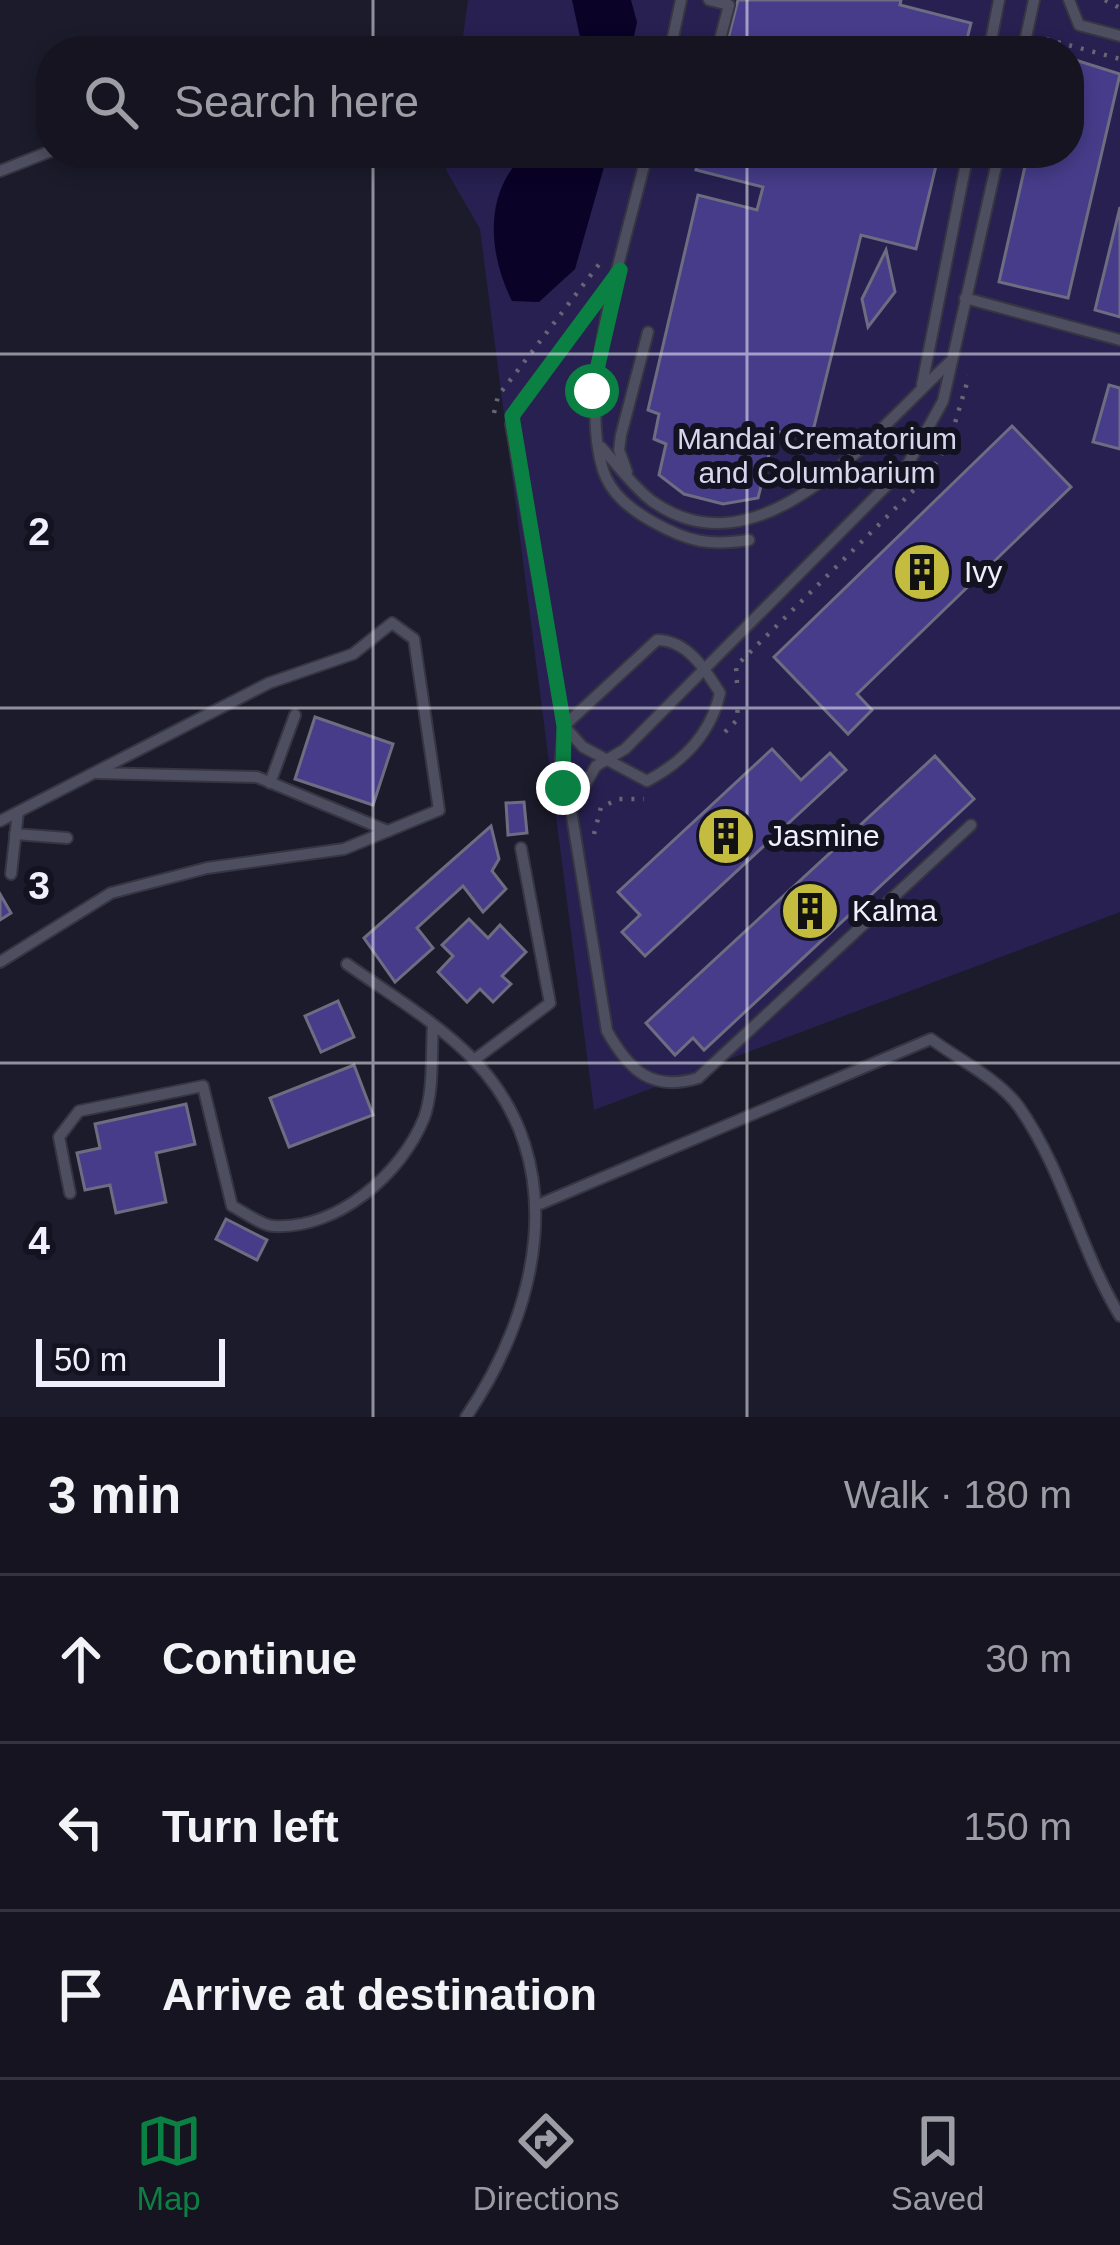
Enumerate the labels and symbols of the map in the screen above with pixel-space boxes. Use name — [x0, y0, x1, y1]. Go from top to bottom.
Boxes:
route start — [565, 364, 619, 418]
park label: Mandai Crematorium and Columbarium — [677, 422, 957, 489]
text: 2 — [28, 510, 50, 553]
building icon: Ivy — [891, 541, 953, 603]
place label: Ivy — [964, 555, 1002, 588]
route end — [536, 761, 590, 815]
building icon: Jasmine — [695, 805, 757, 867]
place label: Jasmine — [768, 819, 880, 852]
text: 3 — [28, 864, 50, 907]
building icon: Kalma — [779, 880, 841, 942]
place label: Kalma — [852, 894, 937, 927]
text: 4 — [28, 1219, 50, 1262]
scale bar — [36, 1333, 225, 1386]

